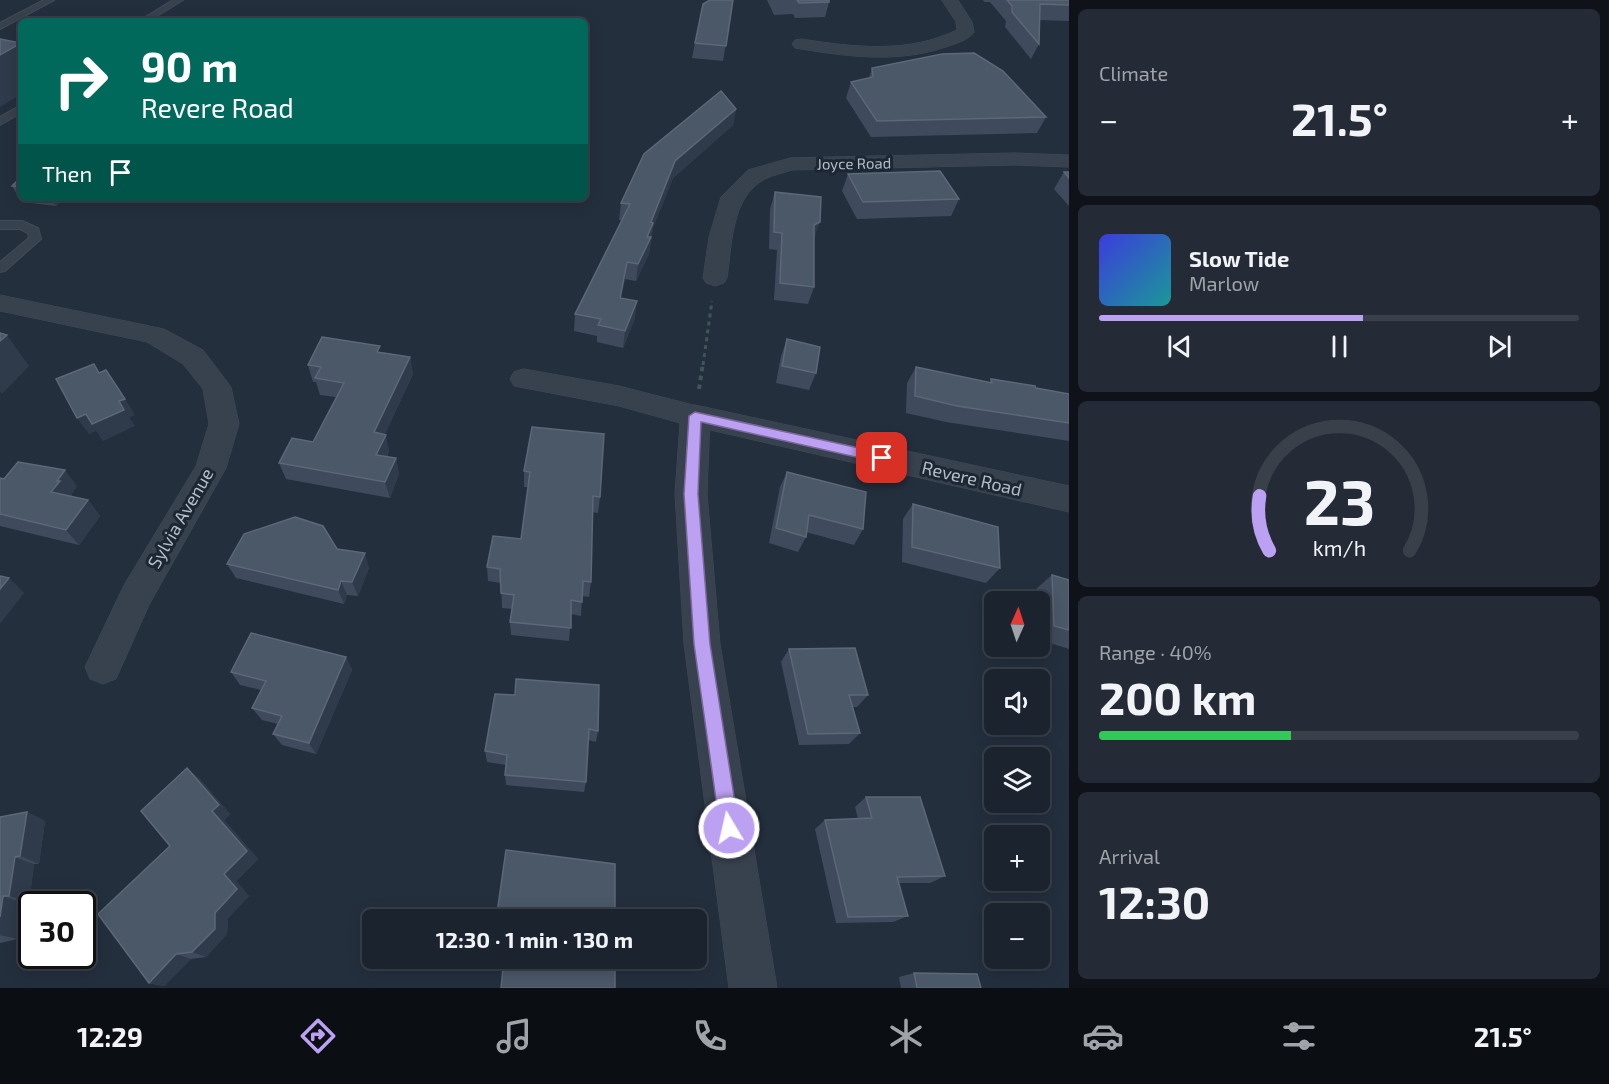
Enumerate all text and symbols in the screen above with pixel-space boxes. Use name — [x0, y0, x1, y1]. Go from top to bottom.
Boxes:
text: 90 m — [141, 40, 238, 90]
icon: right — [42, 42, 120, 120]
text: Climate — [1099, 61, 1168, 85]
text: Revere Road — [141, 91, 294, 123]
text: 21.5° — [1291, 91, 1388, 145]
text: − — [1099, 99, 1118, 139]
text: + — [1561, 99, 1579, 139]
street label: Joyce Road — [817, 153, 891, 173]
icon: arrive — [104, 156, 137, 189]
text: Then — [42, 160, 92, 186]
text: Slow Tide — [1189, 245, 1289, 271]
text: Marlow — [1189, 271, 1259, 295]
icon: previous — [1163, 330, 1196, 363]
icon: pause — [1323, 330, 1356, 363]
icon: next — [1483, 330, 1516, 363]
pin — [856, 432, 907, 483]
icon: arrive — [865, 441, 898, 474]
street label: Revere Road — [920, 456, 1024, 500]
text: 23 — [1303, 463, 1375, 538]
street label: Sylvia Avenue — [142, 464, 218, 572]
text: km/h — [1312, 535, 1366, 560]
north arrow — [984, 591, 1050, 657]
map controls — [984, 591, 1050, 969]
text: Range · 40% — [1099, 640, 1212, 664]
button: sound — [984, 669, 1050, 735]
text: 200 km — [1099, 670, 1256, 724]
button: layers — [984, 747, 1050, 813]
position arrow — [697, 796, 761, 860]
button: + — [984, 825, 1050, 891]
text: Arrival — [1099, 844, 1160, 868]
text: 12:30 — [1099, 874, 1210, 928]
speed limit sign: 30 — [18, 891, 96, 969]
button: − — [984, 903, 1050, 969]
text: 12:30 · 1 min · 130 m — [436, 926, 633, 952]
icon: directions — [297, 1015, 339, 1057]
icon: music — [493, 1015, 535, 1057]
icon: phone — [689, 1015, 731, 1057]
icon: climate — [885, 1015, 927, 1057]
icon: car — [1082, 1015, 1124, 1057]
icon: filters — [1278, 1015, 1320, 1057]
text: 12:29 — [77, 1020, 143, 1052]
text: 21.5° — [1474, 1020, 1532, 1052]

